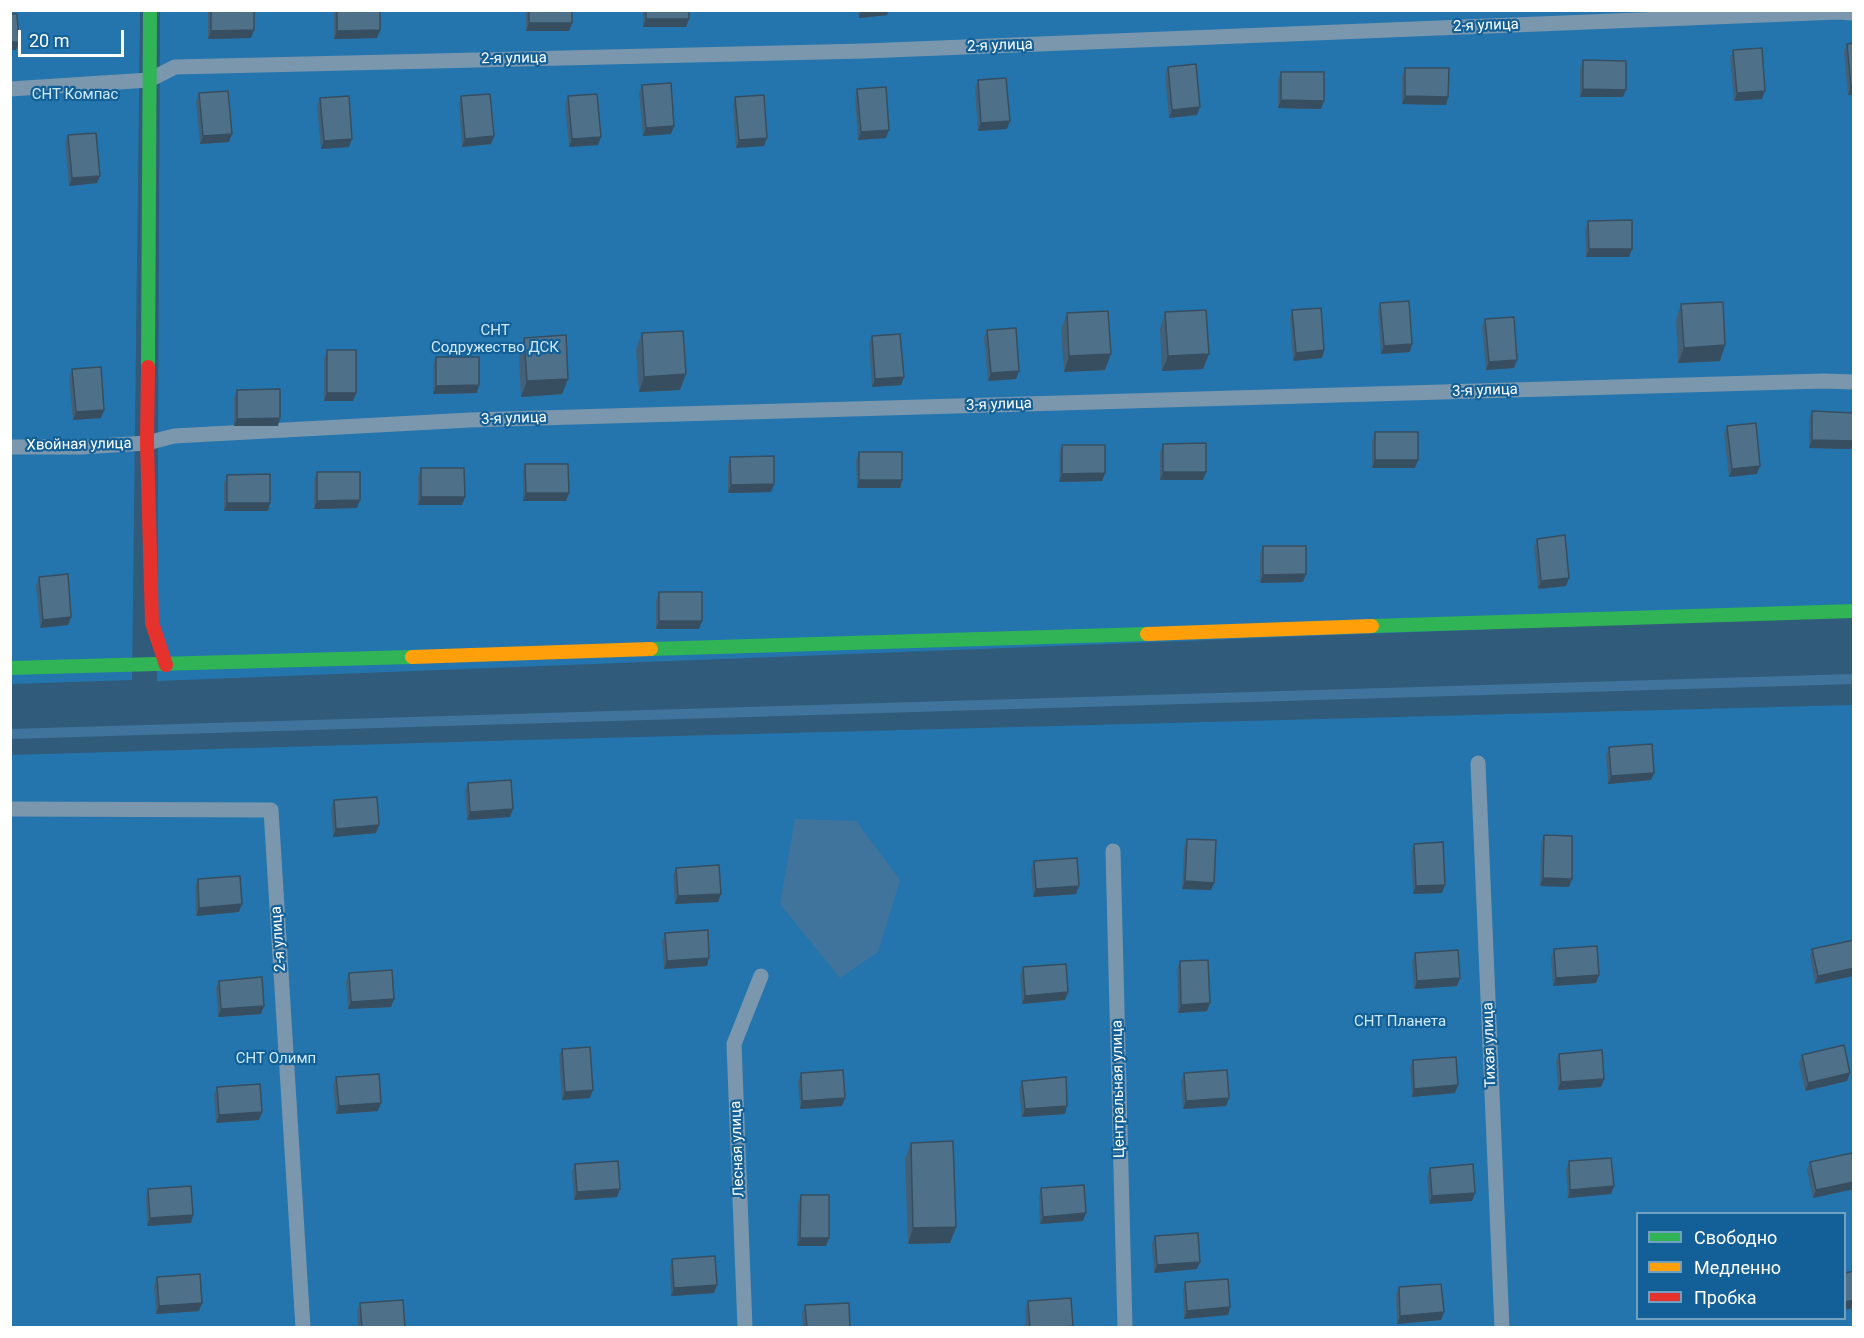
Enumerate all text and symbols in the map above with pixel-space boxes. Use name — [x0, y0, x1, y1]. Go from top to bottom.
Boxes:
street label: 2-я улица — [1453, 16, 1519, 36]
scale bar — [21, 18, 128, 56]
text: 20 m — [29, 30, 69, 51]
street label: 2-я улица — [967, 36, 1033, 56]
street label: 2-я улица — [481, 49, 547, 69]
park label: СНТ Компас — [32, 86, 118, 104]
park label: СНТ Содружество ДСК — [431, 322, 559, 357]
street label: 3-я улица — [1452, 381, 1518, 401]
street label: 3-я улица — [966, 395, 1032, 415]
street label: 3-я улица — [481, 409, 547, 429]
street label: Хвойная улица — [26, 435, 132, 455]
street label: 2-я улица — [268, 906, 290, 972]
street label: Тихая улица — [1480, 1002, 1500, 1088]
park label: СНТ Планета — [1354, 1013, 1446, 1031]
street label: Центральная улица — [1109, 1020, 1129, 1158]
park label: СНТ Олимп — [236, 1050, 316, 1068]
street label: Лесная улица — [727, 1101, 749, 1197]
legend — [1636, 1212, 1846, 1320]
text: Свободно — [1694, 1227, 1777, 1248]
text: Медленно — [1694, 1257, 1781, 1278]
text: Пробка — [1694, 1287, 1757, 1308]

